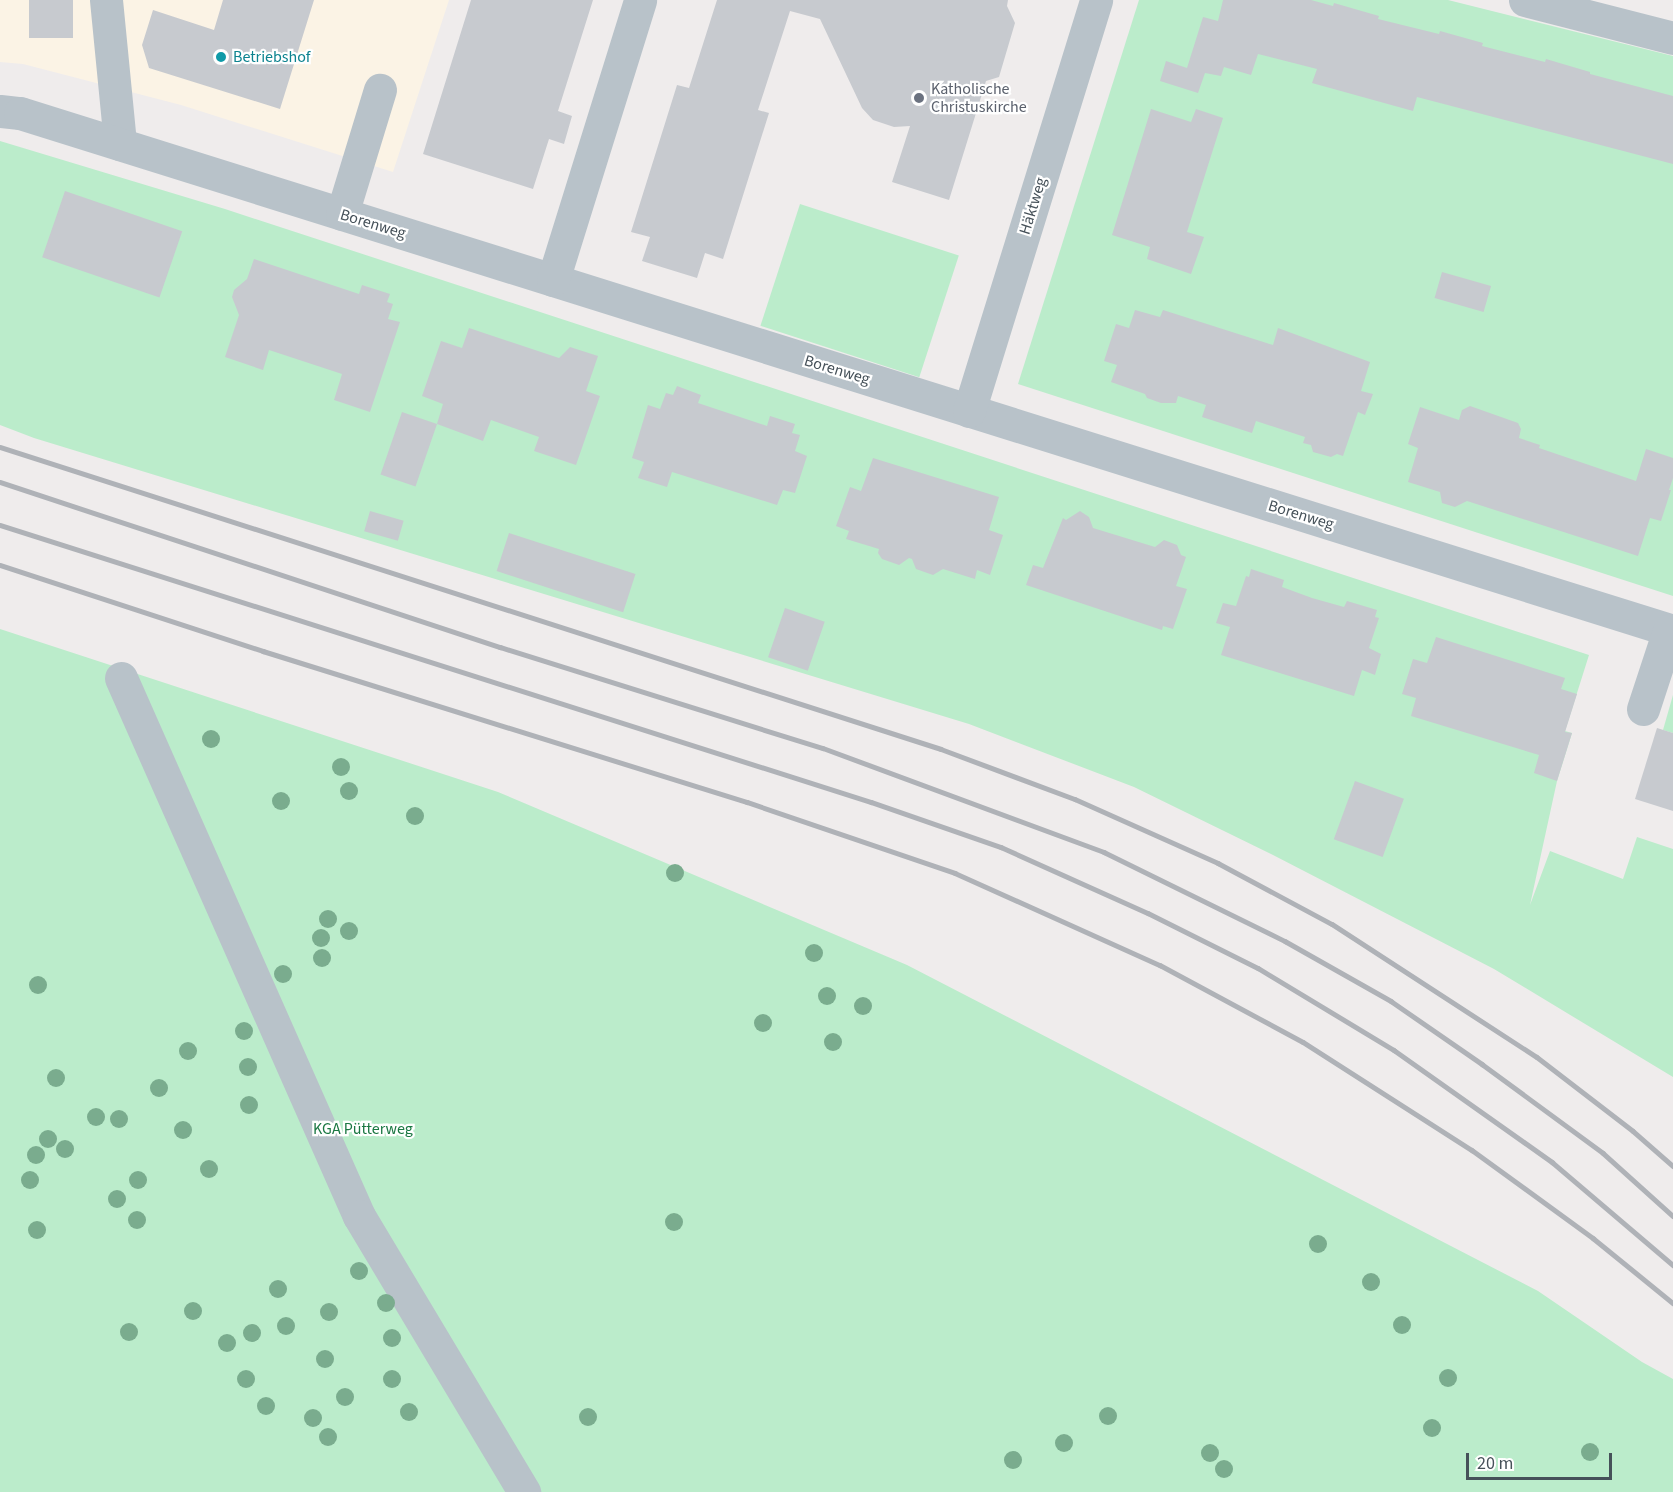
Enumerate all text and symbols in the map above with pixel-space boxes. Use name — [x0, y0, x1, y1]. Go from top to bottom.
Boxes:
place label: Betriebshof — [233, 47, 311, 67]
marker: Betriebshof — [214, 50, 228, 64]
place label: Katholische Christuskirche — [931, 79, 1027, 117]
marker: Katholische Christuskirche — [912, 91, 926, 105]
street label: Häktweg — [1015, 175, 1051, 237]
street label: Borenweg — [338, 205, 408, 243]
street label: Borenweg — [802, 351, 872, 389]
street label: Borenweg — [1266, 496, 1336, 534]
park label: KGA Pütterweg — [313, 1119, 413, 1139]
scale bar — [1469, 1441, 1614, 1479]
text: 20 m — [1477, 1451, 1513, 1476]

